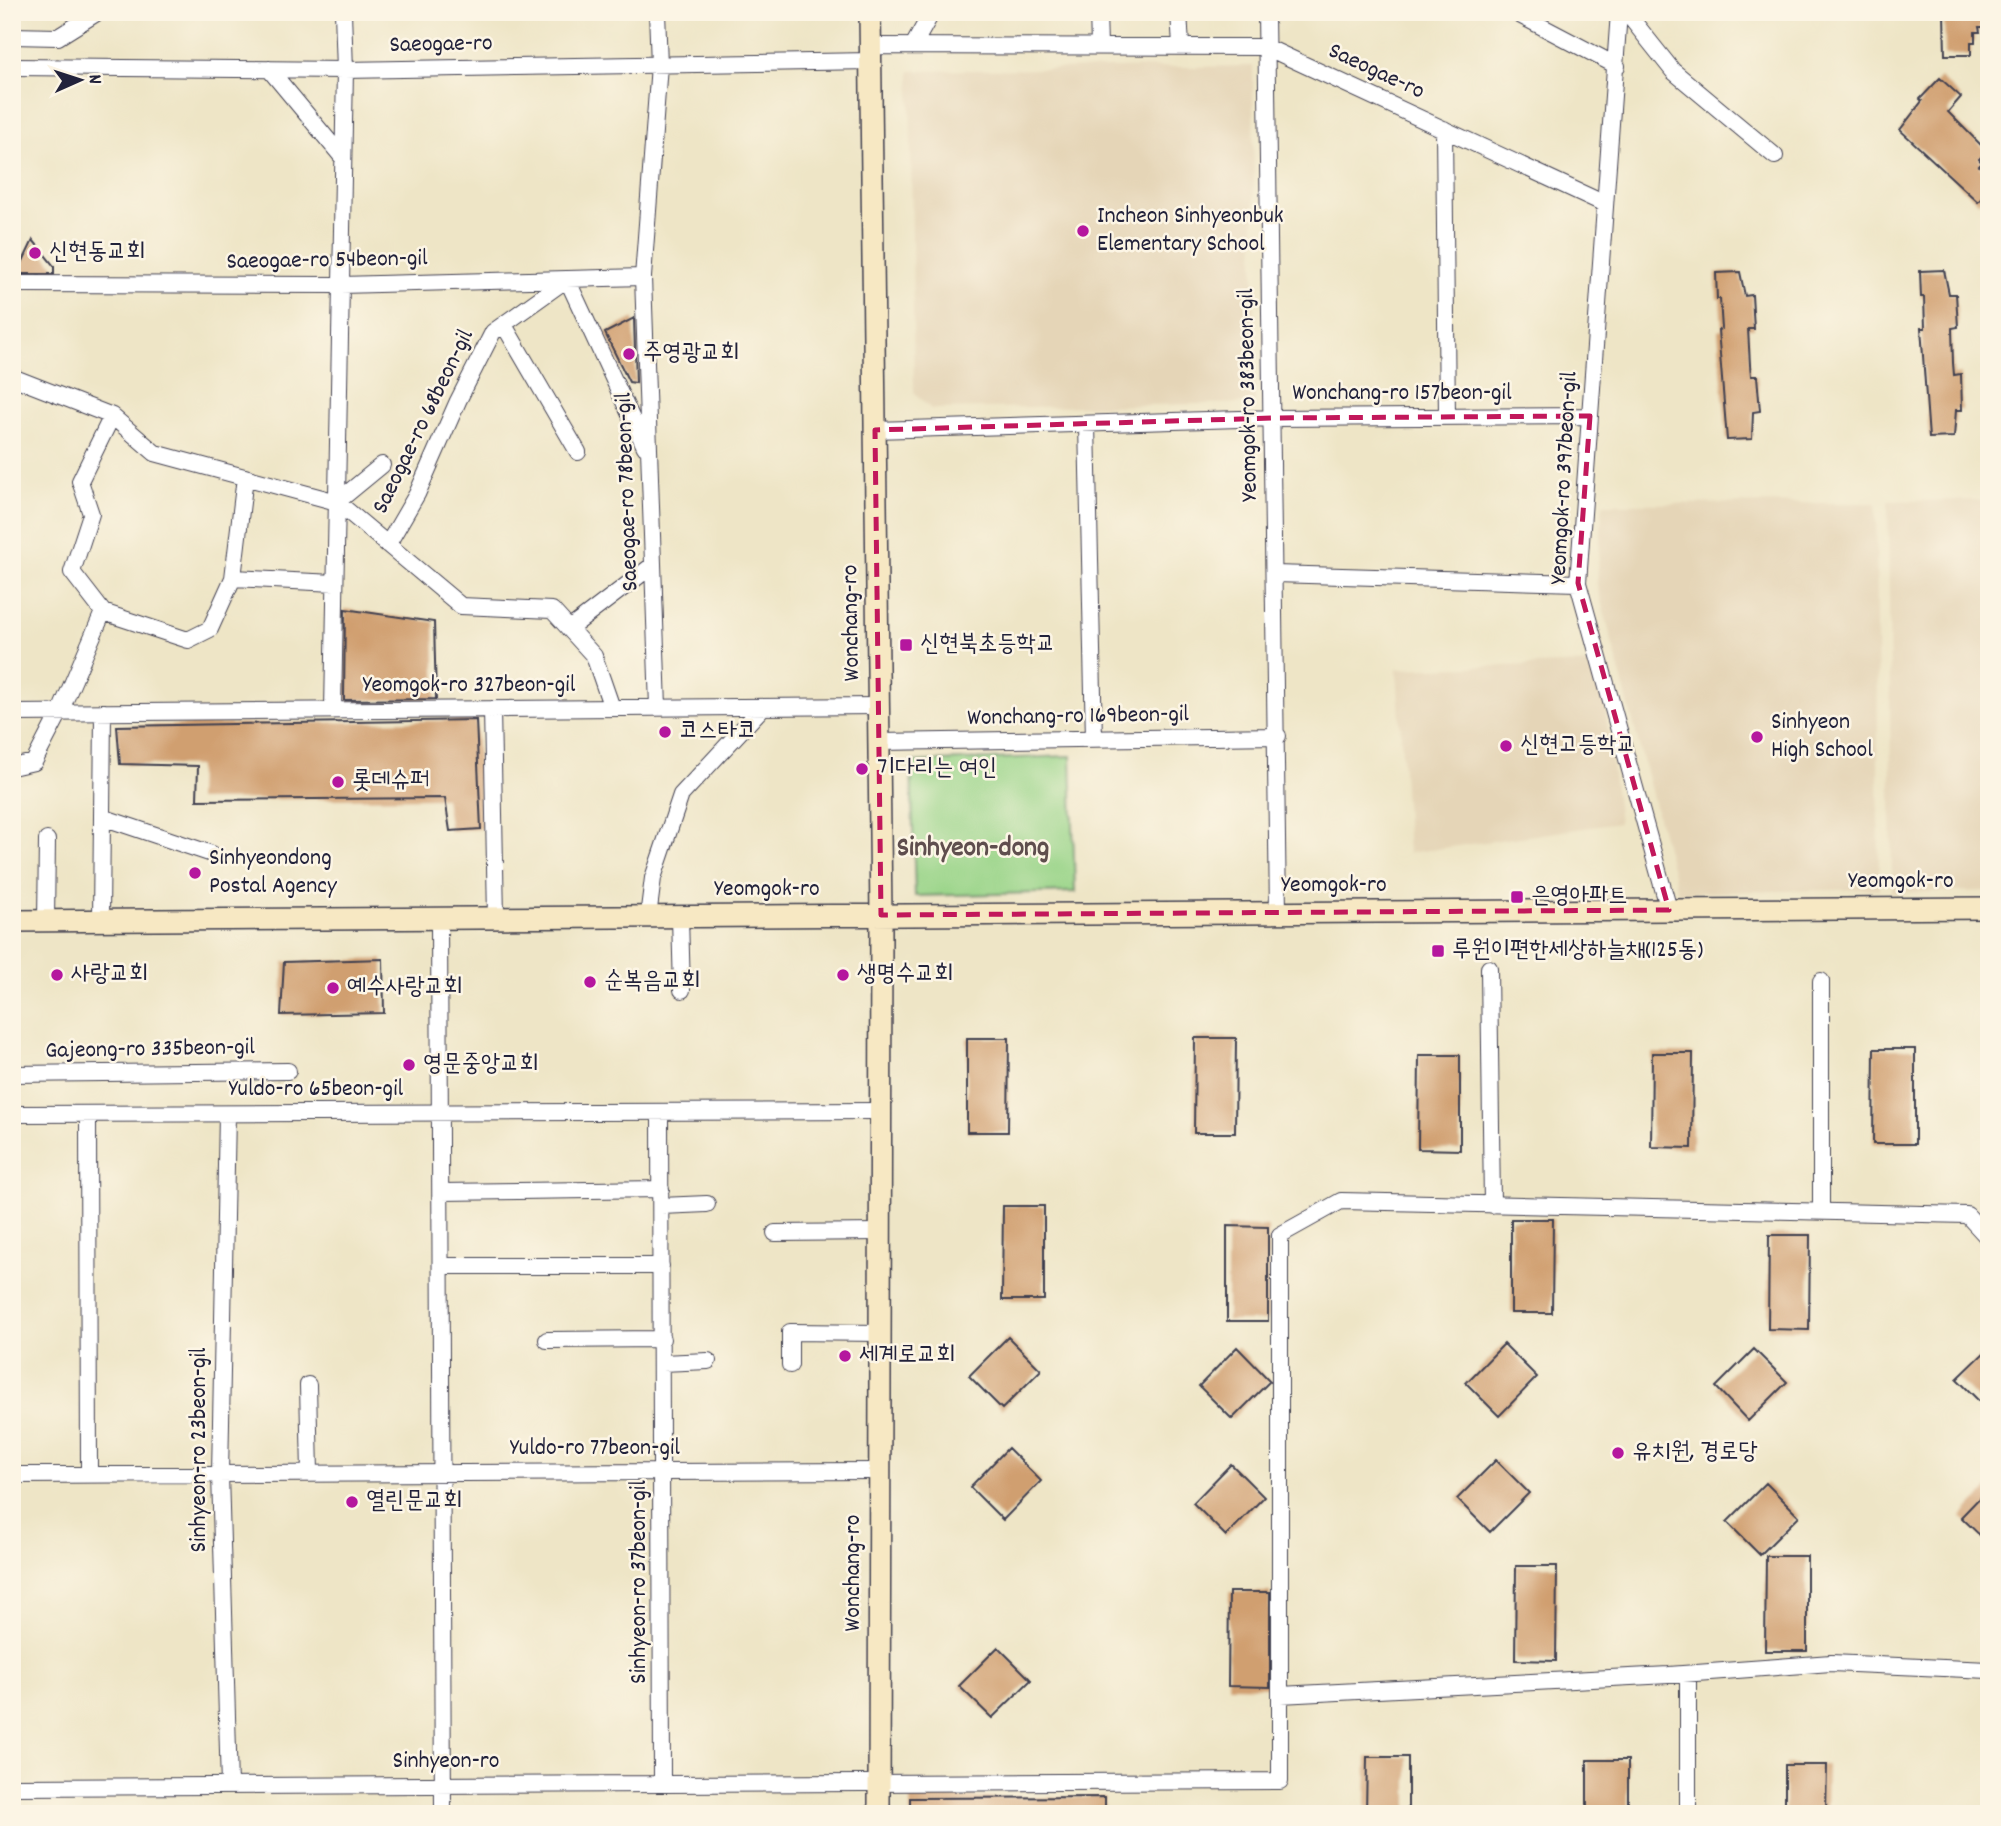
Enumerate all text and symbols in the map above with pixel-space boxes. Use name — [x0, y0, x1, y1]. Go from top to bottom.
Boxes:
street label: Saeogae-ro — [389, 27, 493, 63]
street label: Saeogae-ro — [1322, 35, 1430, 109]
north arrow — [46, 46, 116, 116]
text: N — [80, 74, 107, 85]
place label: Incheon Sinhyeonbuk Elementary School — [1097, 200, 1284, 262]
marker: Incheon Sinhyeonbuk Elementary School — [1075, 223, 1091, 239]
place label: 신현동교회 — [49, 236, 146, 270]
street label: Saeogae-ro 54beon-gil — [226, 242, 428, 280]
marker: 신현동교회 — [27, 245, 43, 261]
street label: Yeomgok-ro 383beon-gil — [1230, 288, 1268, 502]
street label: Saeogae-ro 68beon-gil — [365, 324, 484, 520]
place label: 주영광교회 — [643, 337, 740, 371]
marker: 주영광교회 — [621, 346, 637, 362]
street label: Yeomgok-ro 397beon-gil — [1542, 370, 1588, 585]
street label: Wonchang-ro 157beon-gil — [1292, 377, 1512, 411]
street label: Saeogae-ro 78beon-gil — [608, 392, 648, 592]
street label: Wonchang-ro — [834, 564, 870, 682]
place label: 신현북초등학교 — [920, 628, 1055, 662]
marker: 신현북초등학교 — [898, 637, 914, 653]
street label: Yeomgok-ro 327beon-gil — [363, 669, 576, 703]
street label: Wonchang-ro 169beon-gil — [967, 698, 1190, 736]
place label: Sinhyeon High School — [1771, 706, 1873, 768]
place label: 코스타코 — [679, 715, 756, 749]
marker: 코스타코 — [657, 724, 673, 740]
place label: 신현고등학교 — [1520, 729, 1636, 763]
marker: Sinhyeon High School — [1749, 729, 1765, 745]
marker: 신현고등학교 — [1498, 738, 1514, 754]
place label: 기다리는 여인 — [876, 752, 997, 786]
marker: 기다리는 여인 — [854, 761, 870, 777]
place label: 롯데슈퍼 — [352, 765, 429, 799]
marker: 롯데슈퍼 — [330, 774, 346, 790]
district label: Sinhyeon-dong — [897, 830, 1049, 870]
place label: Sinhyeondong Postal Agency — [209, 842, 338, 904]
marker: Sinhyeondong Postal Agency — [187, 865, 203, 881]
street label: Yeomgok-ro — [1848, 865, 1954, 899]
street label: Yeomgok-ro — [1281, 869, 1387, 903]
street label: Yeomgok-ro — [714, 873, 820, 907]
place label: 은영아파트 — [1531, 880, 1628, 914]
marker: 은영아파트 — [1509, 889, 1525, 905]
place label: 루원이편한세상하늘채(125동) — [1452, 934, 1703, 968]
marker: 루원이편한세상하늘채(125동) — [1430, 943, 1446, 959]
place label: 사랑교회 — [71, 958, 148, 992]
place label: 생명수교회 — [857, 958, 954, 992]
place label: 순복음교회 — [604, 965, 701, 999]
marker: 사랑교회 — [49, 967, 65, 983]
marker: 생명수교회 — [835, 967, 851, 983]
place label: 예수사랑교회 — [347, 971, 463, 1005]
marker: 순복음교회 — [582, 974, 598, 990]
marker: 예수사랑교회 — [325, 980, 341, 996]
street label: Gajeong-ro 335beon-gil — [45, 1031, 255, 1069]
place label: 영문중앙교회 — [423, 1048, 539, 1082]
marker: 영문중앙교회 — [401, 1057, 417, 1073]
street label: Yuldo-ro 65beon-gil — [229, 1073, 404, 1107]
place label: 세계로교회 — [859, 1339, 956, 1373]
street label: Sinhyeon-ro 23beon-gil — [183, 1347, 217, 1553]
marker: 세계로교회 — [837, 1348, 853, 1364]
street label: Yuldo-ro 77beon-gil — [510, 1432, 680, 1466]
place label: 유치원, 경로당 — [1632, 1436, 1758, 1470]
marker: 유치원, 경로당 — [1610, 1445, 1626, 1461]
street label: Sinhyeon-ro 37beon-gil — [623, 1480, 657, 1684]
place label: 열린문교회 — [366, 1485, 463, 1519]
marker: 열린문교회 — [344, 1494, 360, 1510]
street label: Wonchang-ro — [837, 1515, 871, 1631]
street label: Sinhyeon-ro — [393, 1745, 499, 1779]

